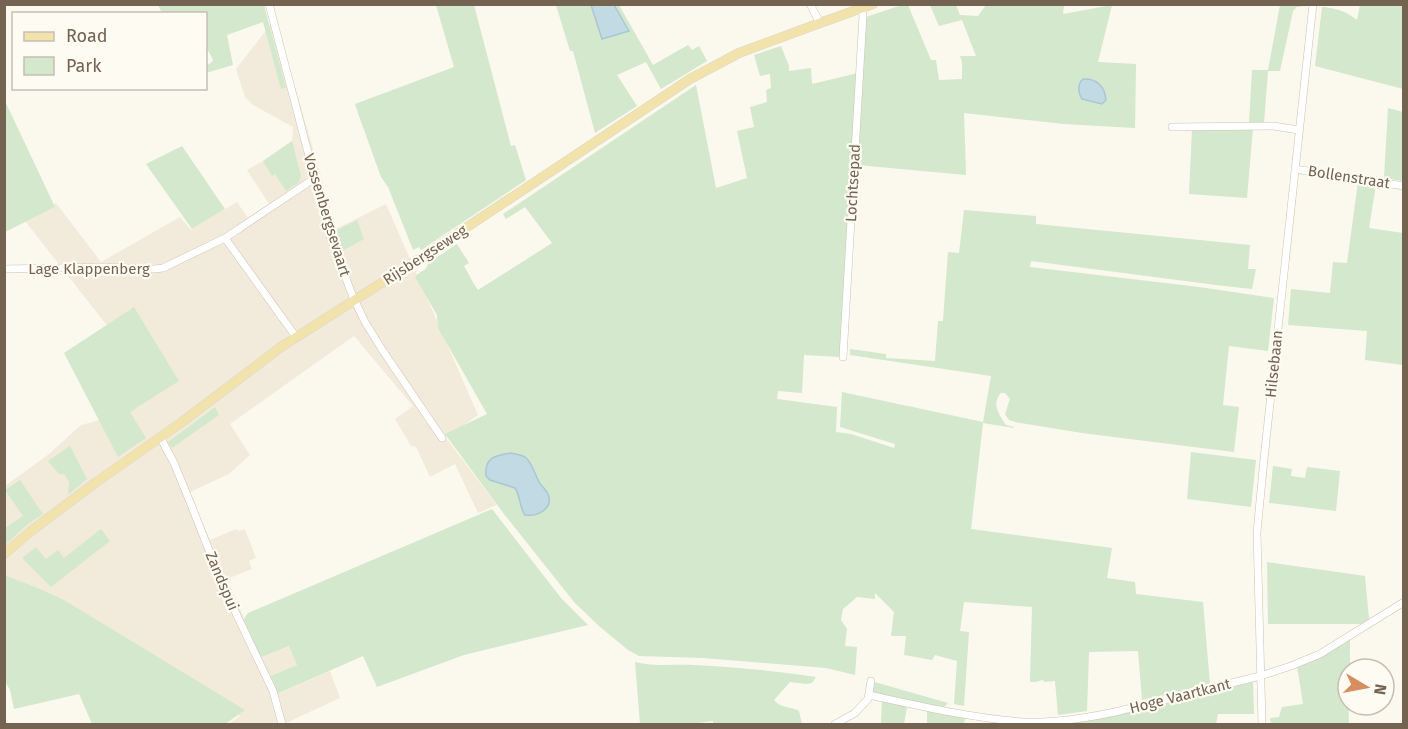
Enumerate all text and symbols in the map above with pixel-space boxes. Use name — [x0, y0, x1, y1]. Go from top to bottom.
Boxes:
legend — [12, 12, 207, 90]
text: Road — [66, 25, 108, 47]
text: Park — [66, 55, 102, 77]
street label: Lochtsepad — [842, 143, 864, 223]
street label: Vossenbergsevaart — [300, 151, 354, 279]
street label: Bollenstraat — [1307, 162, 1392, 192]
street label: Rijsbergseweg — [380, 221, 471, 289]
street label: Lage Klappenberg — [28, 260, 150, 278]
street label: Hilsebaan — [1262, 329, 1286, 399]
street label: Zandspui — [202, 549, 242, 613]
north arrow — [1336, 657, 1396, 717]
street label: Hoge Vaartkant — [1128, 675, 1233, 717]
text: N — [1370, 683, 1391, 696]

